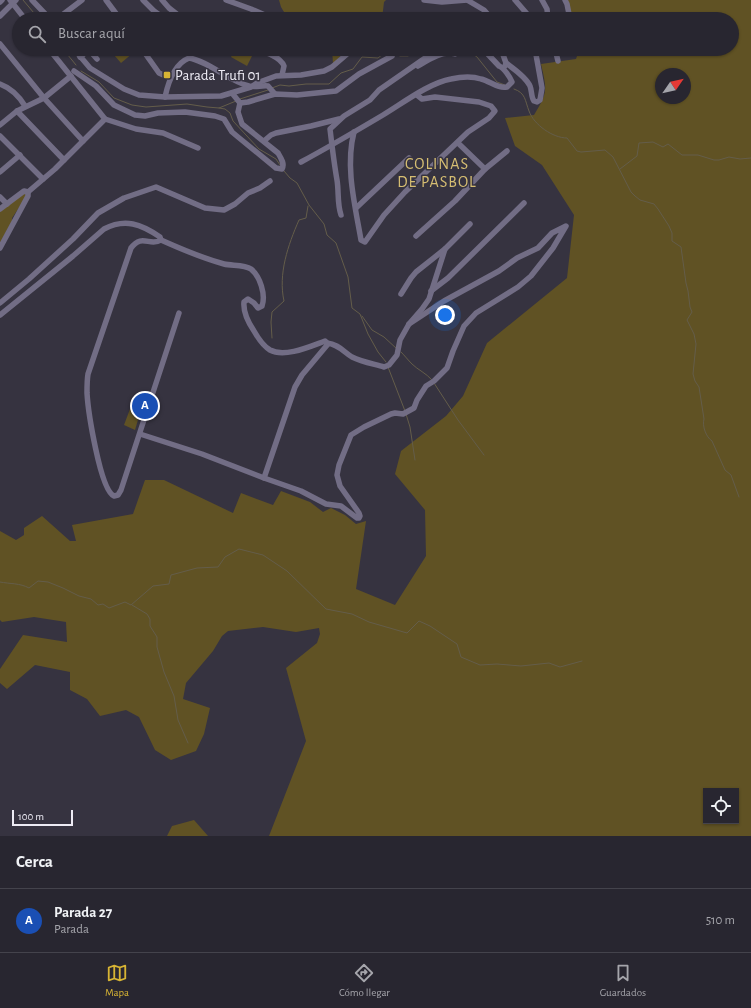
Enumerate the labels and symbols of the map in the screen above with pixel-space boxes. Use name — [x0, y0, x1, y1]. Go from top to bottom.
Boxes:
place label: Parada Trufi 01 — [175, 68, 261, 83]
north arrow — [655, 68, 691, 104]
marker: Parada Trufi 01 — [162, 70, 172, 80]
district label: COLINAS DE PASBOL — [397, 156, 477, 190]
your location — [435, 305, 455, 325]
pin: A — [132, 391, 158, 421]
scale bar — [12, 808, 73, 827]

